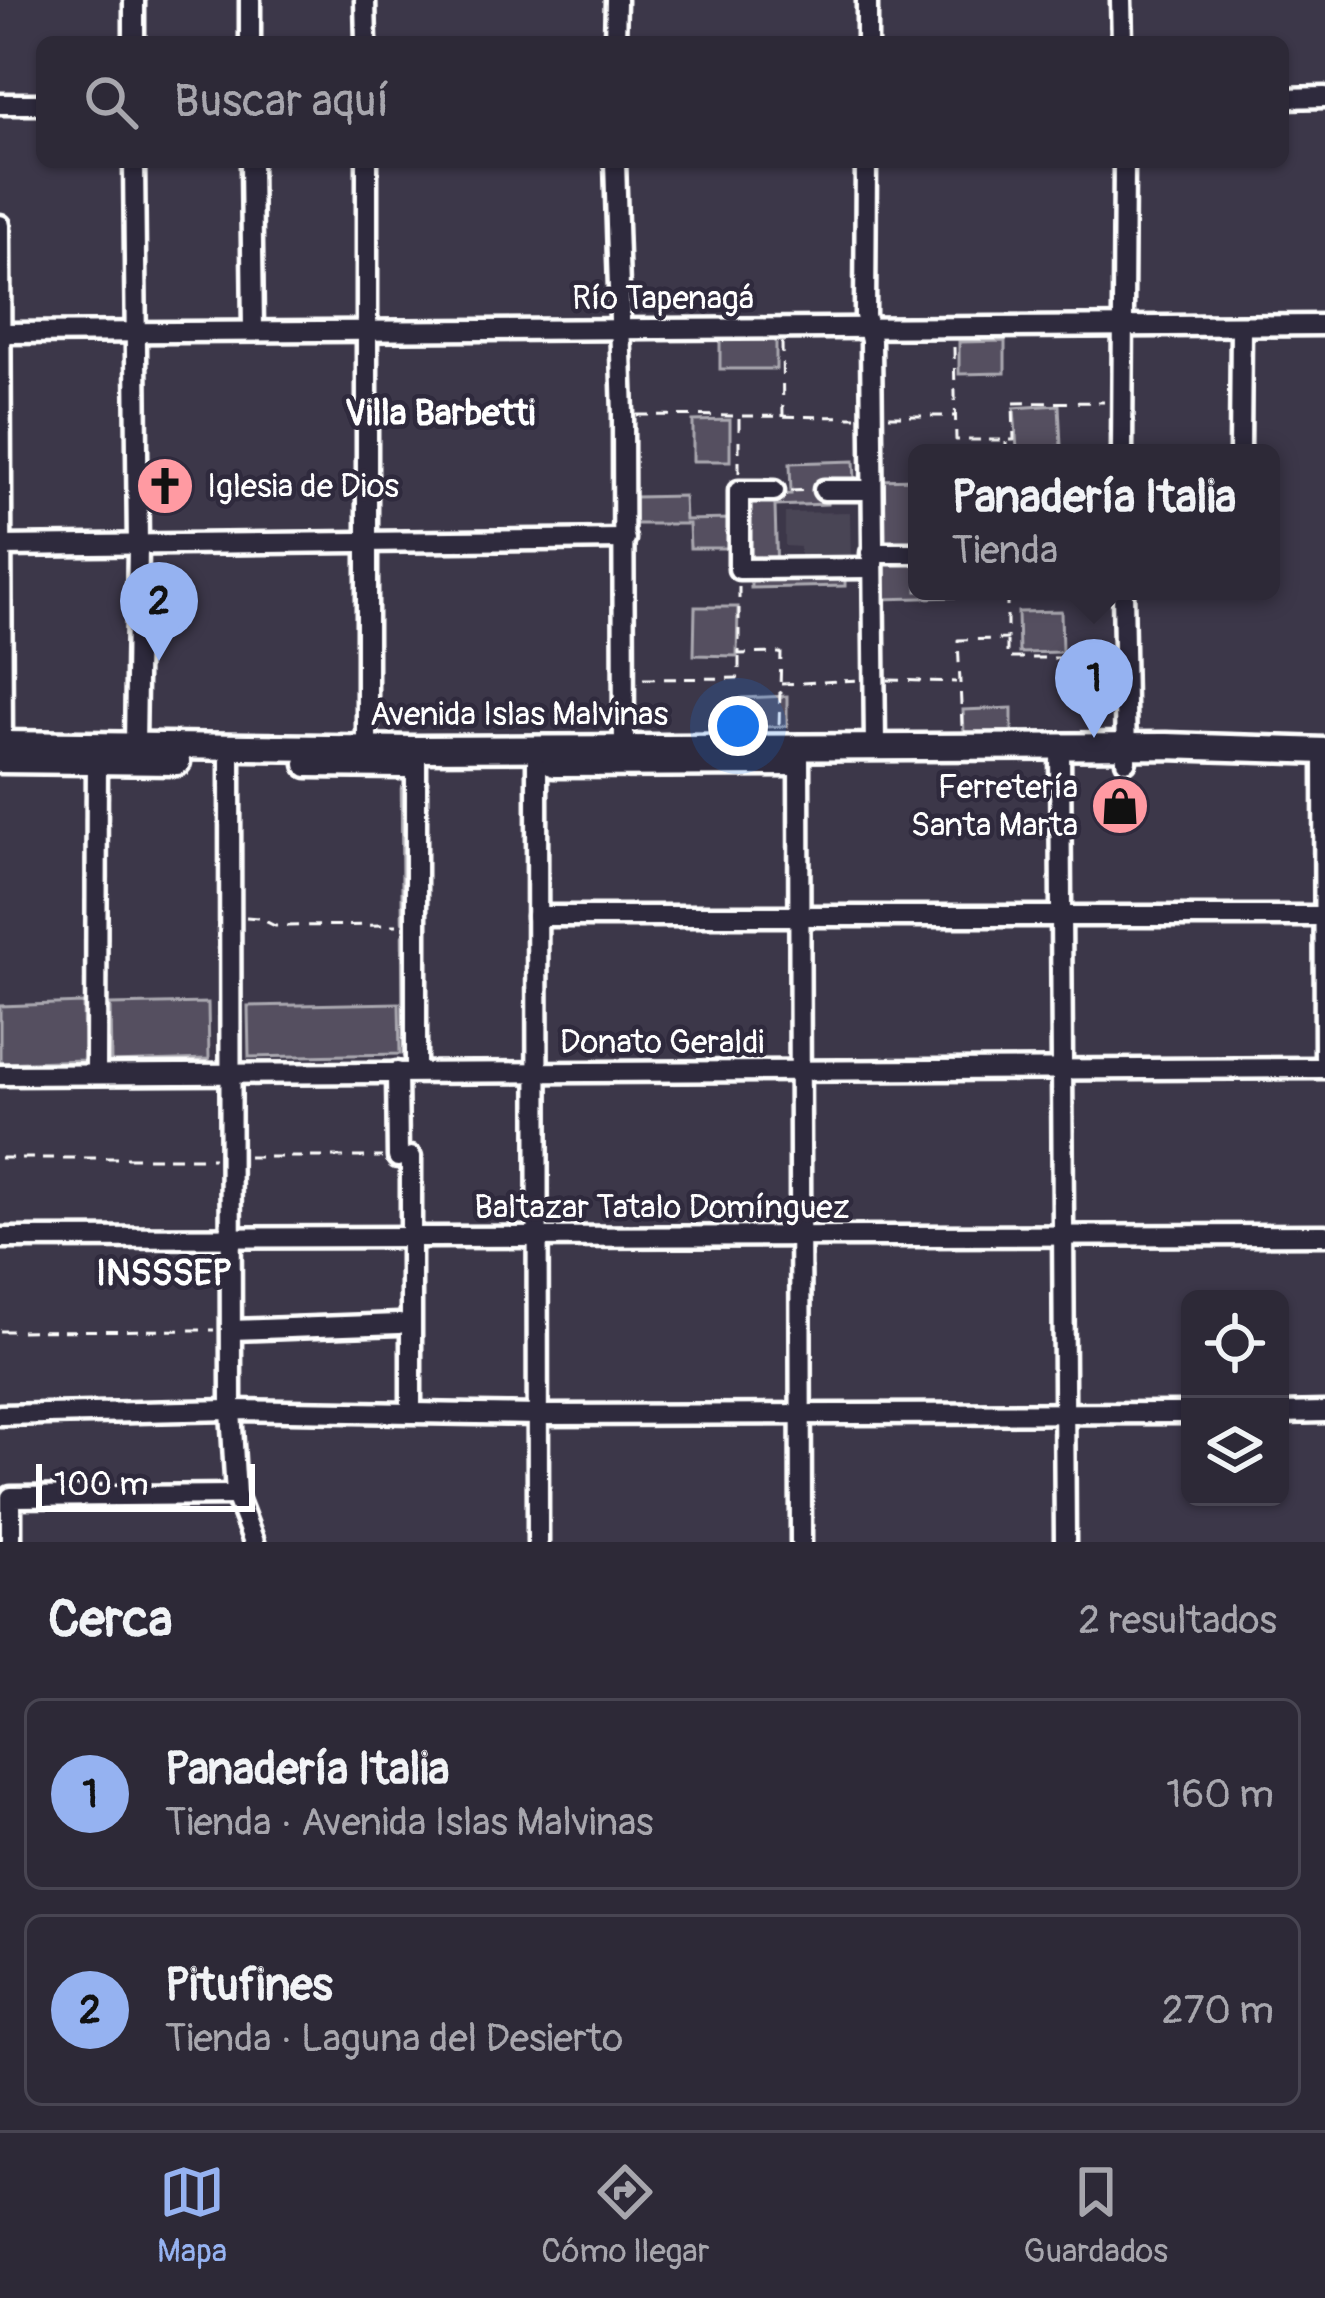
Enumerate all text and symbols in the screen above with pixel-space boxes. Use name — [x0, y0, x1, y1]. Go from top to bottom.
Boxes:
search box — [36, 36, 1289, 168]
icon: search — [78, 69, 144, 135]
text: Buscar aquí — [174, 74, 389, 130]
street label: Río Tapenagá — [572, 278, 754, 319]
district label: Villa Barbetti — [345, 391, 535, 436]
popup — [908, 444, 1280, 600]
church icon: Iglesia de Dios — [134, 455, 196, 517]
place label: Iglesia de Dios — [207, 466, 399, 507]
text: Panadería Italia — [952, 470, 1236, 526]
text: Tienda — [952, 526, 1058, 575]
pin: 2 — [120, 562, 198, 661]
pin: 1 — [1055, 639, 1133, 738]
street label: Avenida Islas Malvinas — [370, 694, 668, 735]
your location — [708, 696, 768, 756]
place label: Ferretería Santa Marta — [911, 767, 1078, 846]
shop icon: Ferretería Santa Marta — [1089, 775, 1151, 837]
street label: Donato Geraldi — [560, 1022, 764, 1063]
street label: Baltazar Tatalo Domínguez — [474, 1187, 850, 1228]
district label: INSSSEP — [96, 1251, 232, 1296]
map controls — [1181, 1290, 1289, 1506]
button: locate — [1181, 1290, 1289, 1398]
button: layers — [1181, 1398, 1289, 1506]
scale bar — [36, 1458, 255, 1511]
text: 100 m — [54, 1464, 148, 1505]
text: Cerca — [48, 1588, 172, 1652]
text: 2 resultados — [1078, 1596, 1277, 1645]
text: Panadería Italia — [165, 1742, 449, 1798]
text: 1 — [82, 1770, 98, 1819]
text: 160 m — [1166, 1770, 1274, 1819]
text: Tienda · Avenida Islas Malvinas — [165, 1798, 654, 1847]
text: Pitufines — [165, 1958, 333, 2014]
text: 2 — [79, 1986, 101, 2035]
text: 270 m — [1162, 1986, 1274, 2035]
text: Tienda · Laguna del Desierto — [165, 2014, 623, 2063]
tab: Mapa — [157, 2159, 227, 2272]
tab: Cómo llegar — [541, 2159, 709, 2272]
tab: Guardados — [1024, 2159, 1168, 2272]

